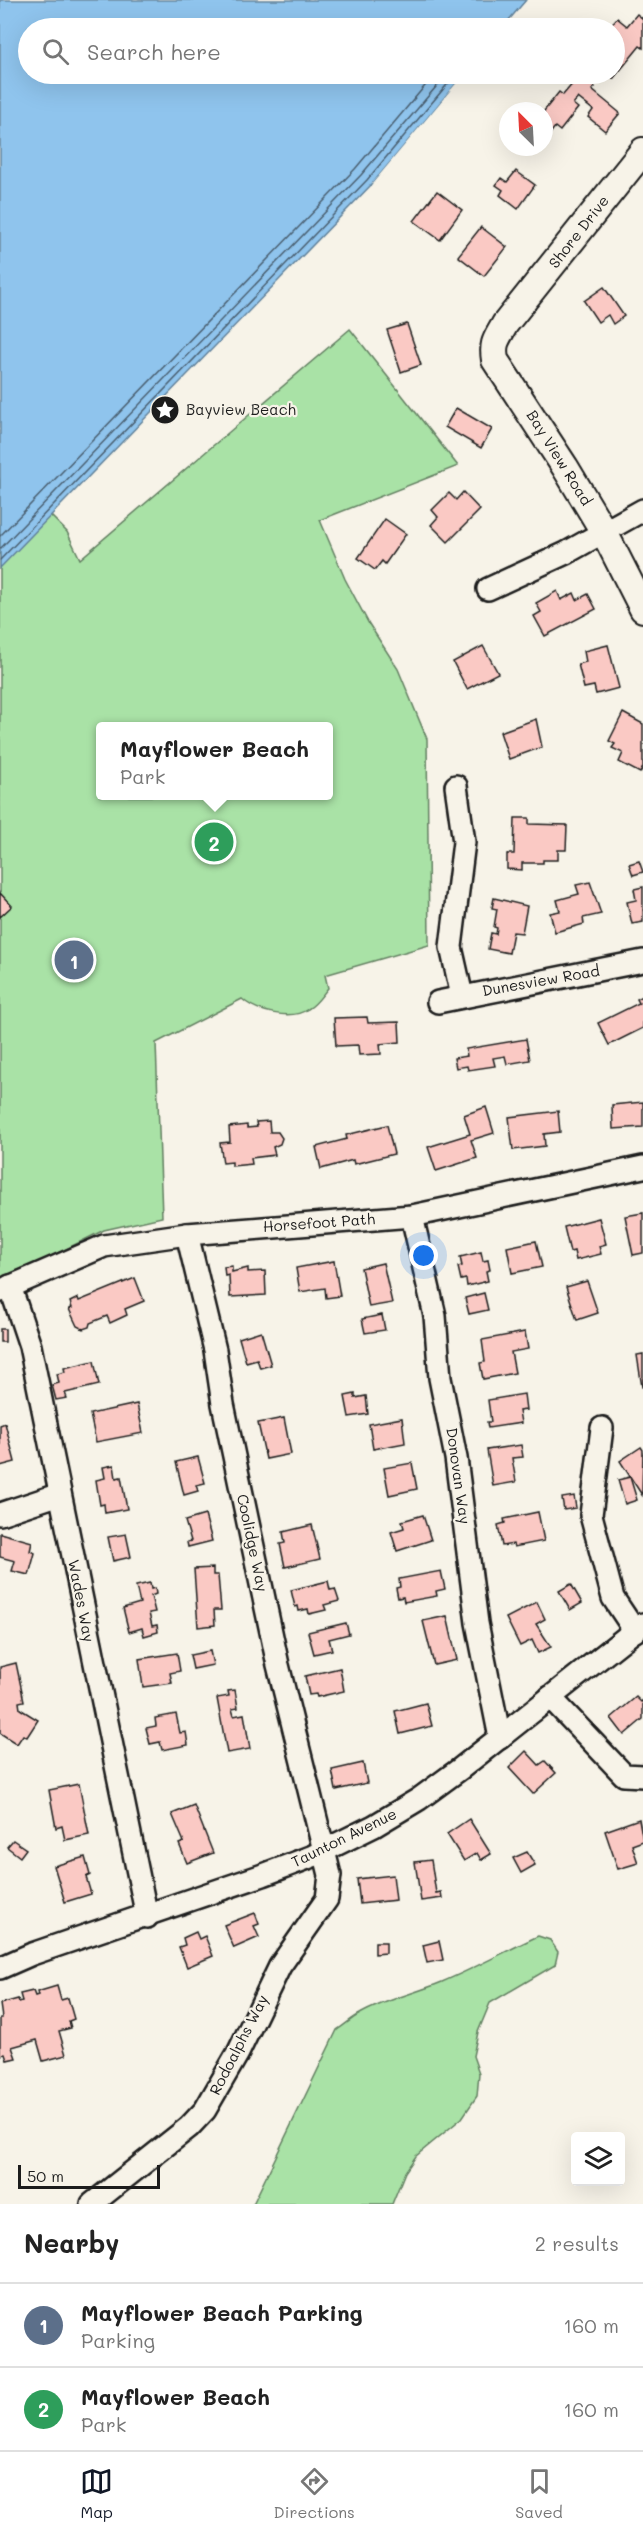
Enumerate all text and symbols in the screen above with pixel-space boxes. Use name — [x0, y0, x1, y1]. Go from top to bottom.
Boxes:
search box — [18, 18, 625, 84]
icon: search — [39, 35, 72, 68]
text: Search here — [87, 37, 221, 66]
north arrow — [499, 102, 553, 156]
street label: Shore Drive — [544, 191, 613, 272]
place icon: Bayview Beach — [149, 394, 181, 426]
place label: Bayview Beach — [186, 399, 296, 419]
street label: Bay View Road — [523, 406, 597, 509]
popup — [96, 722, 333, 800]
text: Mayflower Beach — [120, 734, 309, 763]
text: Park — [120, 763, 165, 789]
pin: 2 — [194, 820, 234, 864]
pin: 1 — [54, 938, 94, 982]
street label: Dunesview Road — [480, 960, 601, 1000]
street label: Horsefoot Path — [262, 1208, 376, 1236]
your location — [409, 1241, 438, 1270]
street label: Donovan Way — [442, 1426, 476, 1526]
street label: Coolidge Way — [233, 1492, 273, 1594]
street label: Wades Way — [64, 1558, 100, 1644]
street label: Taunton Avenue — [288, 1803, 400, 1871]
street label: Rodoalphs Way — [204, 1991, 272, 2098]
map controls — [571, 2132, 625, 2186]
button: layers — [571, 2132, 625, 2186]
scale bar — [18, 2162, 160, 2190]
text: 50 m — [27, 2165, 64, 2186]
text: Nearby — [24, 2226, 119, 2260]
text: 2 results — [535, 2230, 619, 2256]
text: Mayflower Beach Parking — [81, 2298, 363, 2327]
text: 1 — [39, 2312, 48, 2338]
text: 160 m — [563, 2312, 619, 2338]
text: Parking — [81, 2327, 155, 2353]
text: Mayflower Beach — [81, 2382, 270, 2411]
text: 2 — [38, 2396, 49, 2422]
text: 160 m — [563, 2396, 619, 2422]
text: Park — [81, 2411, 126, 2437]
tab: Map — [80, 2465, 113, 2522]
tab: Directions — [274, 2465, 355, 2522]
tab: Saved — [515, 2465, 563, 2522]

